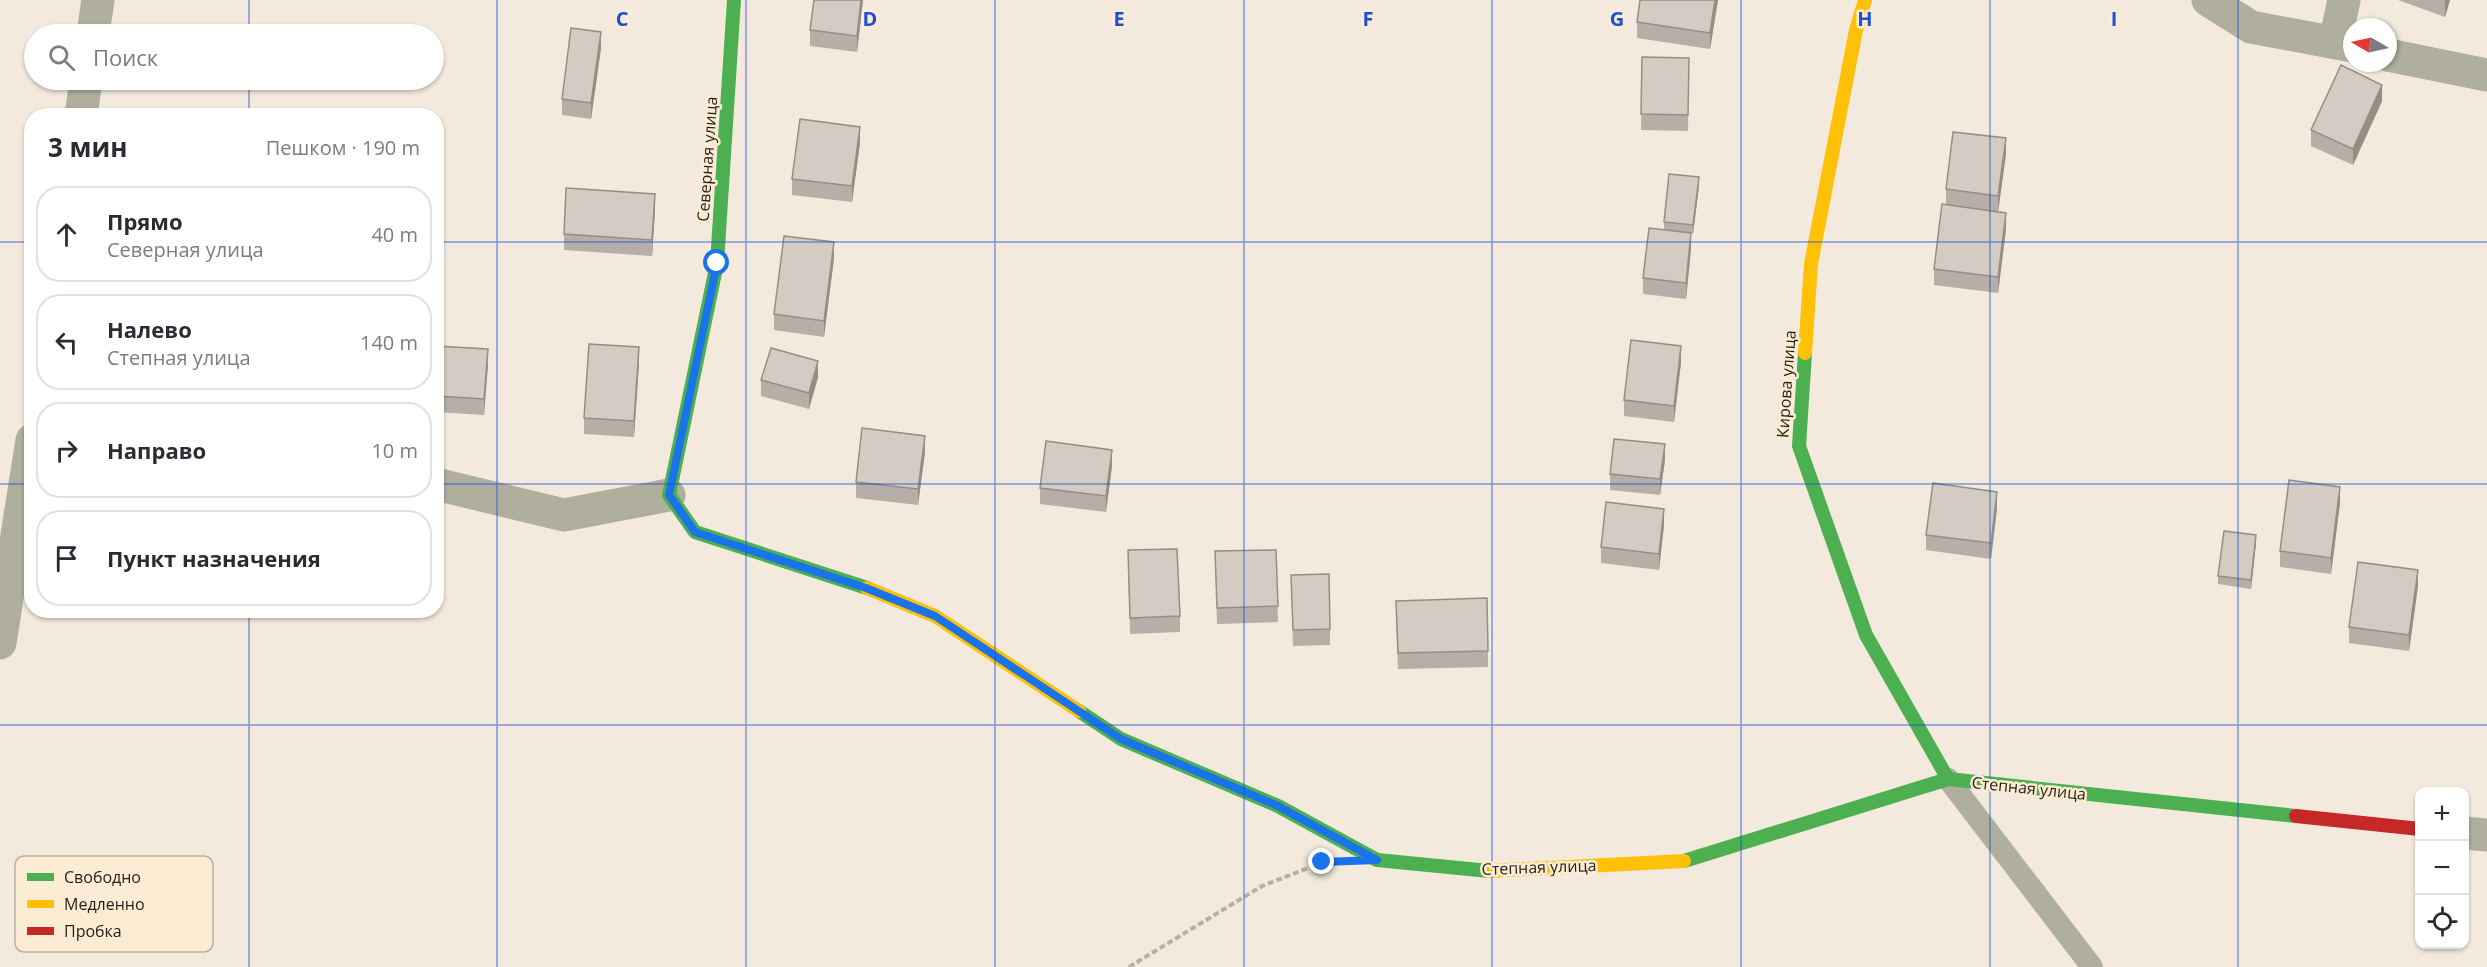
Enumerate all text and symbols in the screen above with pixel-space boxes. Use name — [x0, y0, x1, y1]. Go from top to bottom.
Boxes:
text: C — [616, 5, 629, 32]
text: D — [863, 5, 877, 32]
text: E — [1113, 5, 1125, 32]
text: F — [1363, 5, 1373, 32]
text: G — [1610, 5, 1624, 32]
text: H — [1857, 5, 1873, 32]
text: I — [2111, 5, 2117, 32]
north arrow — [2343, 18, 2397, 72]
search box — [24, 24, 444, 90]
icon: search — [45, 41, 78, 74]
text: Поиск — [93, 42, 158, 72]
street label: Северная улица — [692, 96, 722, 222]
text: 3 мин — [48, 129, 128, 165]
text: Пешком · 190 m — [266, 134, 420, 161]
text: Прямо — [107, 206, 183, 236]
icon: ahead — [50, 218, 83, 251]
text: 40 m — [371, 221, 418, 248]
text: Северная улица — [107, 236, 264, 263]
route start — [703, 249, 729, 275]
text: Налево — [107, 314, 192, 344]
icon: left — [50, 326, 83, 359]
text: 140 m — [360, 329, 418, 356]
street label: Кирова улица — [1771, 329, 1801, 439]
text: Степная улица — [107, 344, 251, 371]
icon: right — [50, 434, 83, 467]
text: Направо — [107, 435, 206, 465]
text: 10 m — [371, 437, 418, 464]
icon: arrive — [50, 542, 83, 575]
text: Пункт назначения — [107, 543, 321, 573]
street label: Степная улица — [1971, 771, 2087, 805]
map controls — [2415, 787, 2469, 949]
button: + — [2415, 787, 2469, 841]
button: − — [2415, 841, 2469, 895]
route end — [1308, 848, 1334, 874]
street label: Степная улица — [1481, 854, 1597, 880]
legend — [15, 856, 213, 952]
text: Свободно — [64, 866, 141, 888]
text: Медленно — [64, 893, 145, 915]
button: locate — [2415, 895, 2469, 949]
text: Пробка — [64, 920, 122, 942]

